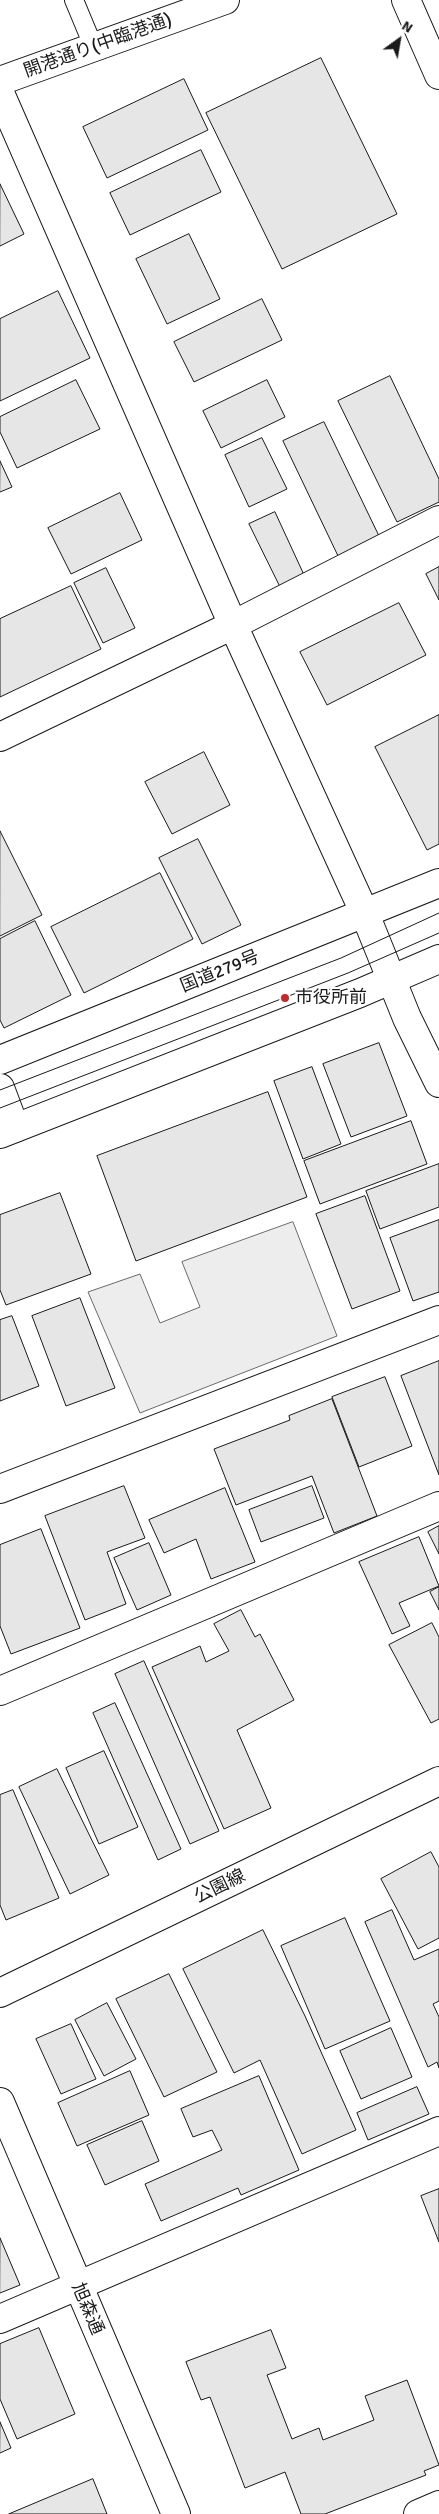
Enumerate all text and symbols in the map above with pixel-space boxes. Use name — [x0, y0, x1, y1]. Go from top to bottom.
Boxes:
street label: 開港通り(中臨港通) — [21, 9, 175, 83]
north arrow — [374, 15, 424, 65]
text: N — [399, 17, 416, 37]
street label: 国道279号 — [177, 946, 263, 998]
place label: 市役所前 — [295, 987, 367, 1009]
marker: 市役所前 — [279, 992, 291, 1004]
street label: 公園線 — [191, 1865, 249, 1909]
street label: 旭森通 — [67, 2280, 107, 2338]

